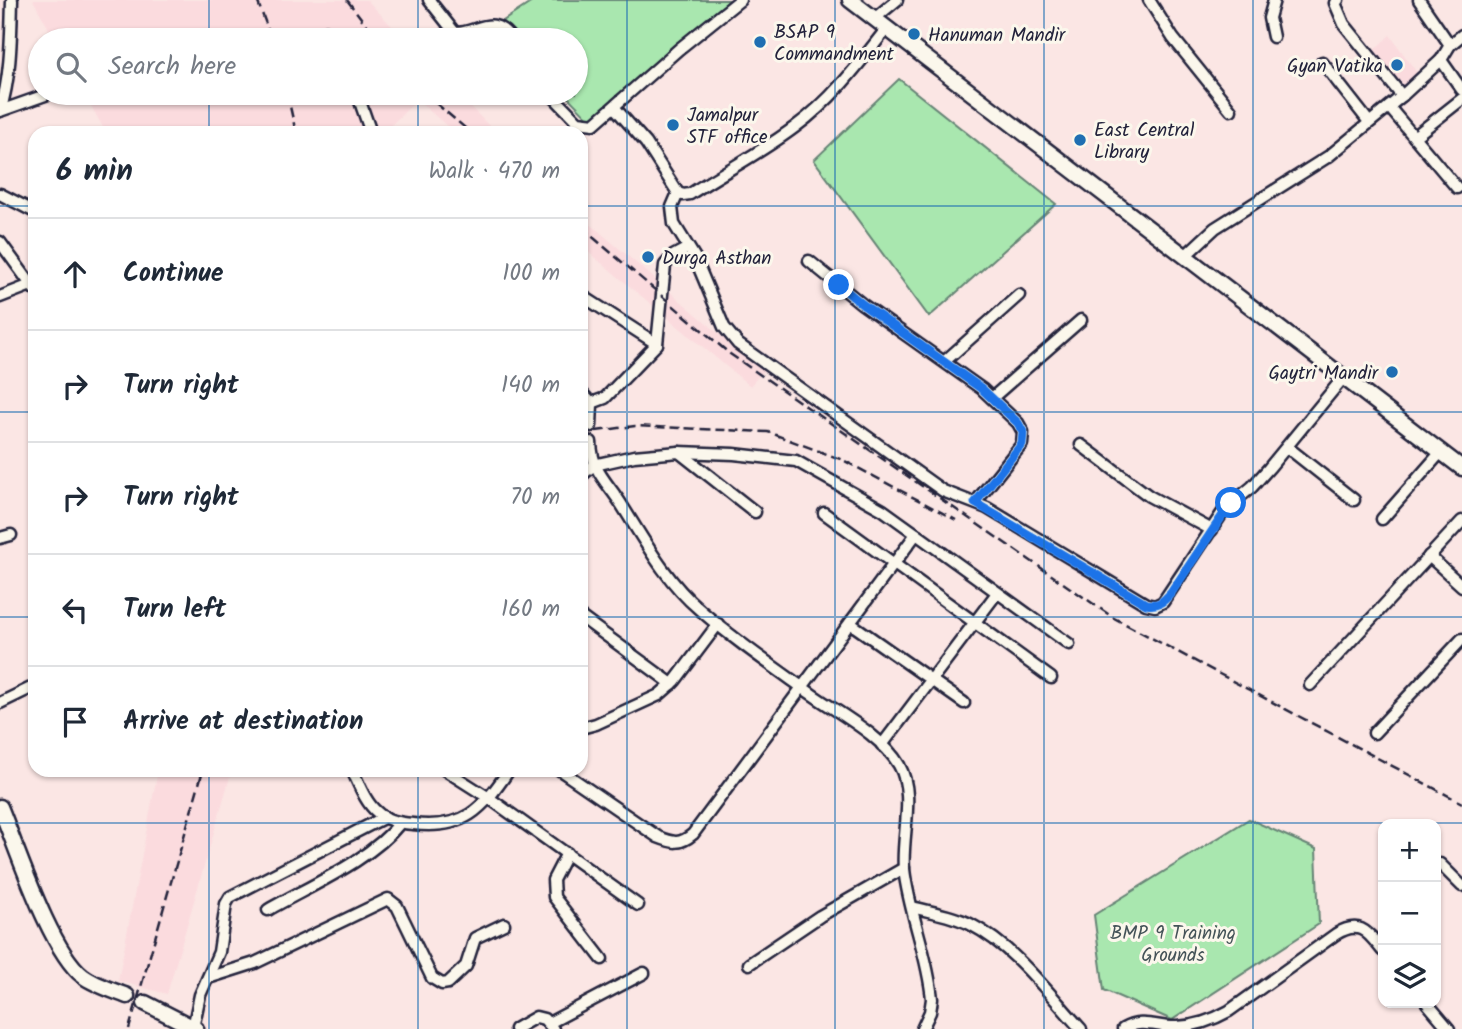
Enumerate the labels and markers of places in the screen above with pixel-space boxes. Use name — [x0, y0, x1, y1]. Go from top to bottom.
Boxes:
place label: BSAP 9 Commandment — [774, 18, 895, 70]
place label: Hanuman Mandir — [928, 21, 1067, 51]
marker: Hanuman Mandir — [906, 26, 922, 42]
marker: BSAP 9 Commandment — [752, 34, 768, 50]
place label: Gyan Vatika — [1287, 52, 1383, 82]
marker: Gyan Vatika — [1389, 57, 1405, 73]
place label: Jamalpur STF office — [687, 101, 768, 153]
place label: East Central Library — [1094, 116, 1195, 168]
marker: Jamalpur STF office — [665, 117, 681, 133]
marker: East Central Library — [1072, 132, 1088, 148]
place label: Durga Asthan — [662, 244, 771, 274]
marker: Durga Asthan — [640, 249, 656, 265]
place label: Gaytri Mandir — [1268, 359, 1380, 389]
marker: Gaytri Mandir — [1384, 364, 1400, 380]

